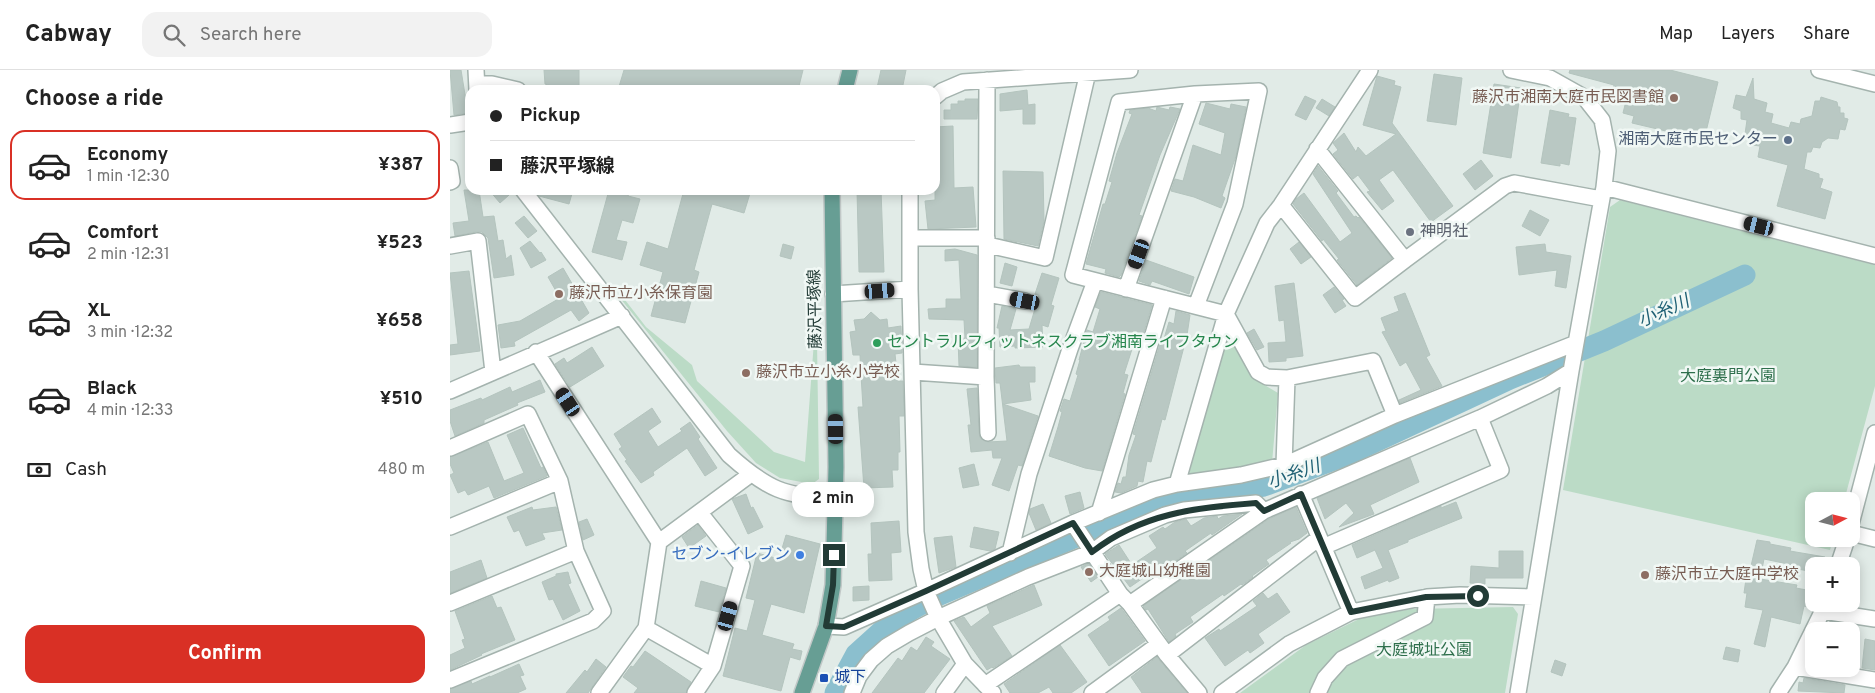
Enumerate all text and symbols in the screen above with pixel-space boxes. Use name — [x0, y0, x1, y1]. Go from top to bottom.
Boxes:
search box — [142, 12, 492, 57]
text: Cabway — [25, 20, 112, 50]
icon: search — [160, 21, 188, 49]
text: Search here — [200, 23, 301, 47]
text: Map — [1659, 23, 1693, 46]
text: Layers — [1721, 23, 1775, 46]
text: Share — [1803, 23, 1850, 46]
text: Choose a ride — [25, 86, 163, 113]
place label: 藤沢市湘南大庭市民図書館 — [1472, 88, 1664, 108]
marker: 藤沢市湘南大庭市民図書館 — [1668, 92, 1680, 104]
text: Pickup — [520, 104, 580, 128]
place label: 湘南大庭市民センター — [1618, 130, 1778, 150]
marker: 湘南大庭市民センター — [1782, 134, 1794, 146]
icon: car — [27, 143, 72, 188]
text: Economy — [87, 143, 168, 167]
text: ¥387 — [378, 153, 423, 177]
text: 藤沢平塚線 — [520, 155, 615, 179]
text: 1 min · 12:30 — [87, 167, 170, 187]
car — [1742, 215, 1775, 237]
icon: car — [27, 221, 72, 266]
text: Comfort — [87, 221, 159, 245]
place label: 神明社 — [1420, 222, 1468, 242]
marker: 神明社 — [1404, 226, 1416, 238]
text: ¥523 — [377, 231, 423, 255]
car — [1126, 237, 1151, 271]
text: 2 min · 12:31 — [87, 245, 170, 265]
street label: 藤沢平塚線 — [805, 269, 827, 349]
car — [864, 282, 895, 300]
place label: 藤沢市立小糸保育園 — [569, 284, 713, 304]
marker: 藤沢市立小糸保育園 — [553, 288, 565, 300]
water label: 小糸川 — [1635, 290, 1695, 333]
car — [1008, 291, 1041, 311]
icon: car — [27, 299, 72, 344]
text: XL — [87, 299, 110, 323]
text: ¥658 — [376, 309, 423, 333]
text: 3 min · 12:32 — [87, 323, 173, 343]
place label: セントラルフィットネスクラブ湘南ライフタウン — [887, 333, 1239, 353]
marker: セントラルフィットネスクラブ湘南ライフタウン — [871, 337, 883, 349]
place label: 藤沢市立小糸小学校 — [756, 363, 900, 383]
marker: 藤沢市立小糸小学校 — [740, 367, 752, 379]
park label: 大庭裏門公園 — [1680, 367, 1776, 387]
icon: car — [27, 377, 72, 422]
text: Black — [87, 377, 137, 401]
car — [553, 385, 582, 419]
text: ¥510 — [380, 387, 423, 411]
text: 4 min · 12:33 — [87, 401, 173, 421]
car — [828, 414, 843, 444]
water label: 小糸川 — [1265, 455, 1325, 495]
icon: cash — [25, 456, 53, 484]
text: Cash — [65, 458, 107, 482]
text: 480 m — [378, 460, 425, 480]
callout: 2 min — [793, 482, 875, 518]
text: 2 min — [812, 489, 854, 509]
north arrow — [1805, 492, 1860, 548]
map controls — [1805, 492, 1860, 677]
route end — [823, 544, 845, 566]
place label: セブン-イレブン — [672, 545, 790, 565]
marker: セブン-イレブン — [794, 549, 806, 561]
button: + — [1805, 557, 1860, 612]
place label: 大庭城山幼稚園 — [1099, 562, 1211, 582]
place label: 藤沢市立大庭中学校 — [1655, 565, 1799, 585]
marker: 大庭城山幼稚園 — [1083, 566, 1095, 578]
marker: 藤沢市立大庭中学校 — [1639, 569, 1651, 581]
route start — [1467, 585, 1489, 607]
car — [716, 600, 739, 632]
button: − — [1805, 622, 1860, 677]
button: Confirm — [25, 625, 425, 683]
park label: 大庭城址公園 — [1376, 641, 1472, 661]
place label: 城下 — [834, 668, 866, 688]
marker: 城下 — [818, 672, 830, 684]

